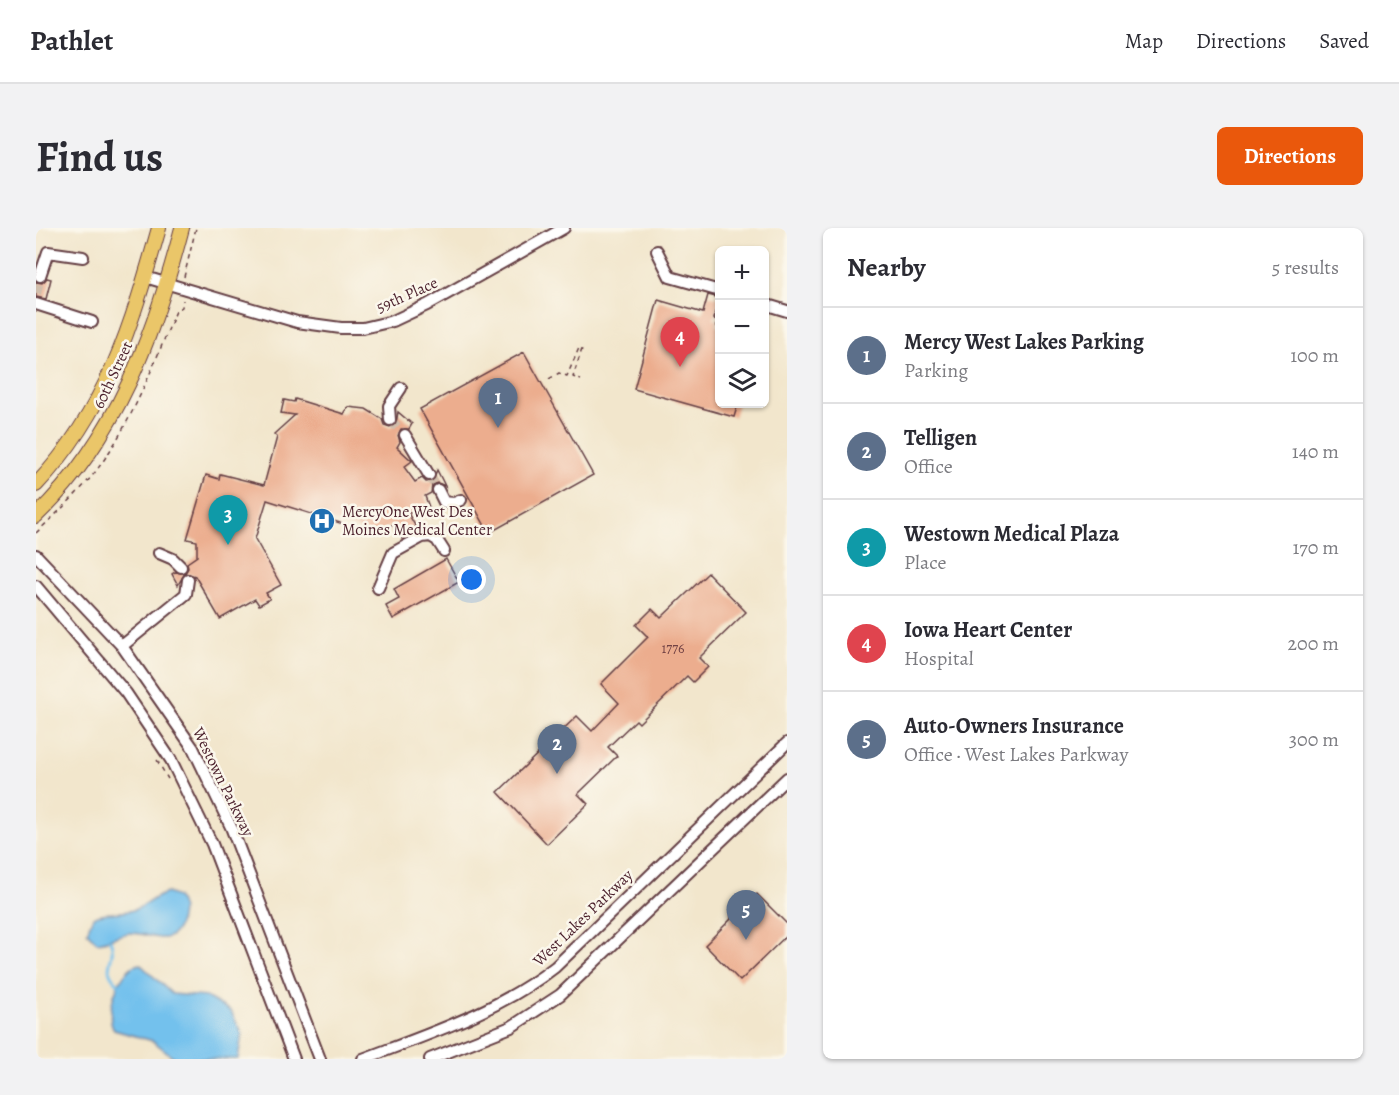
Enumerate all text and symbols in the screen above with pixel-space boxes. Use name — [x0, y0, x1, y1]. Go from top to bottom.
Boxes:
text: Pathlet — [30, 22, 113, 60]
text: Map — [1125, 27, 1163, 55]
text: Directions — [1196, 27, 1286, 55]
text: Saved — [1319, 27, 1369, 55]
button: Directions — [1217, 127, 1363, 185]
text: Find us — [36, 128, 163, 185]
map controls — [715, 246, 769, 408]
button: + — [715, 246, 769, 300]
text: Nearby — [847, 250, 926, 285]
text: 5 results — [1272, 254, 1339, 281]
street label: 59th Place — [373, 272, 441, 318]
button: − — [715, 300, 769, 354]
pin: 4 — [660, 318, 700, 367]
text: Mercy West Lakes Parking — [904, 327, 1144, 357]
street label: 60th Street — [88, 338, 138, 412]
text: 1 — [863, 342, 870, 369]
text: 100 m — [1290, 342, 1339, 369]
button: layers — [715, 354, 769, 408]
text: Parking — [904, 357, 968, 384]
pin: 1 — [478, 378, 518, 428]
text: Telligen — [904, 423, 977, 453]
text: 2 — [862, 438, 871, 465]
text: 140 m — [1292, 438, 1339, 465]
text: Office — [904, 453, 953, 480]
pin: 3 — [208, 496, 248, 545]
place label: MercyOne West Des Moines Medical Center — [342, 501, 492, 541]
hospital icon: MercyOne West Des Moines Medical Center — [307, 506, 337, 536]
text: Westown Medical Plaza — [904, 519, 1119, 549]
text: 3 — [862, 534, 871, 561]
text: 170 m — [1293, 534, 1339, 561]
text: Place — [904, 549, 946, 576]
your location — [457, 565, 486, 594]
text: Iowa Heart Center — [904, 615, 1072, 645]
text: 4 — [862, 630, 871, 657]
text: 200 m — [1288, 630, 1339, 657]
house number: 1776 — [661, 639, 685, 658]
text: Hospital — [904, 645, 974, 672]
text: Auto-Owners Insurance — [904, 711, 1124, 741]
street label: Westown Parkway — [187, 723, 259, 841]
pin: 2 — [538, 724, 576, 774]
text: 5 — [862, 726, 871, 753]
text: 300 m — [1289, 726, 1339, 753]
text: Office · West Lakes Parkway — [904, 741, 1128, 768]
street label: West Lakes Parkway — [527, 864, 638, 972]
pin: 5 — [726, 890, 766, 940]

